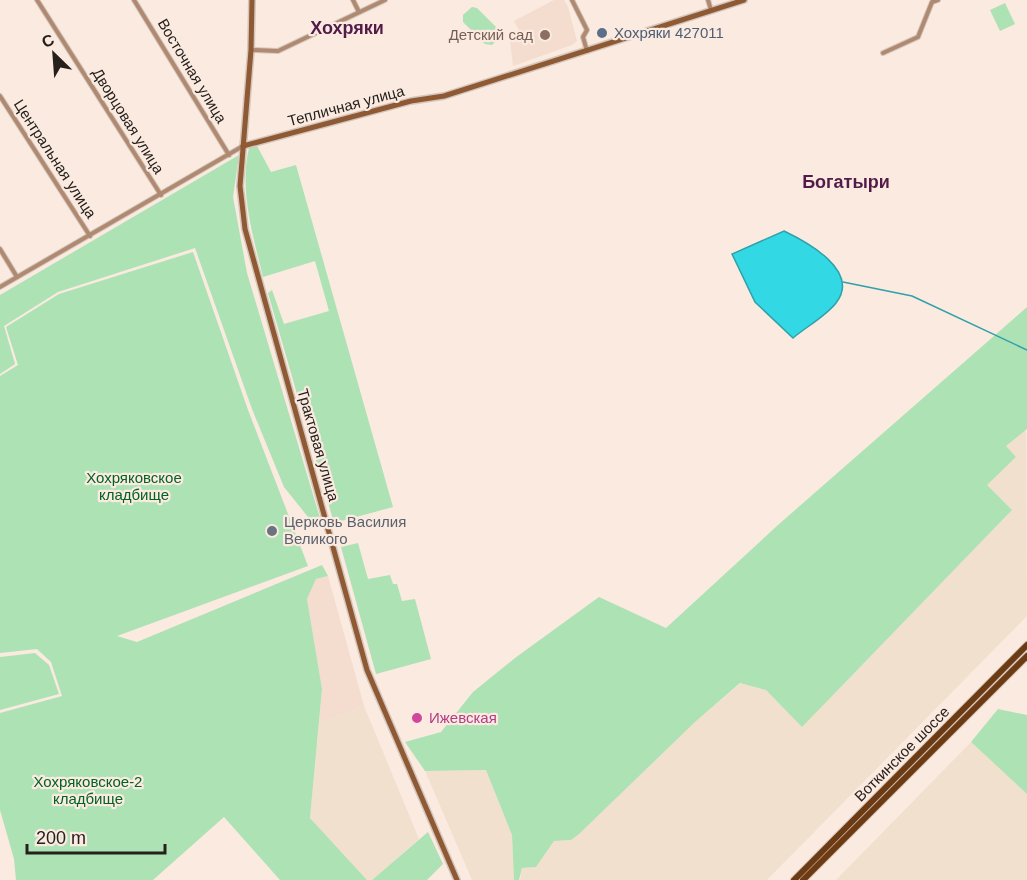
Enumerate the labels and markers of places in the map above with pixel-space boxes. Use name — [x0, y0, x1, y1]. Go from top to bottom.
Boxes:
place label: Хохряки 427011 — [614, 24, 724, 41]
place label: Детский сад — [449, 26, 533, 43]
marker: Хохряки 427011 — [595, 26, 609, 40]
marker: Детский сад — [538, 28, 552, 42]
place label: Церковь Василия Великого — [284, 513, 406, 547]
marker: Церковь Василия Великого — [265, 524, 279, 538]
place label: Ижевская — [429, 709, 497, 726]
marker: Ижевская — [410, 711, 424, 725]

